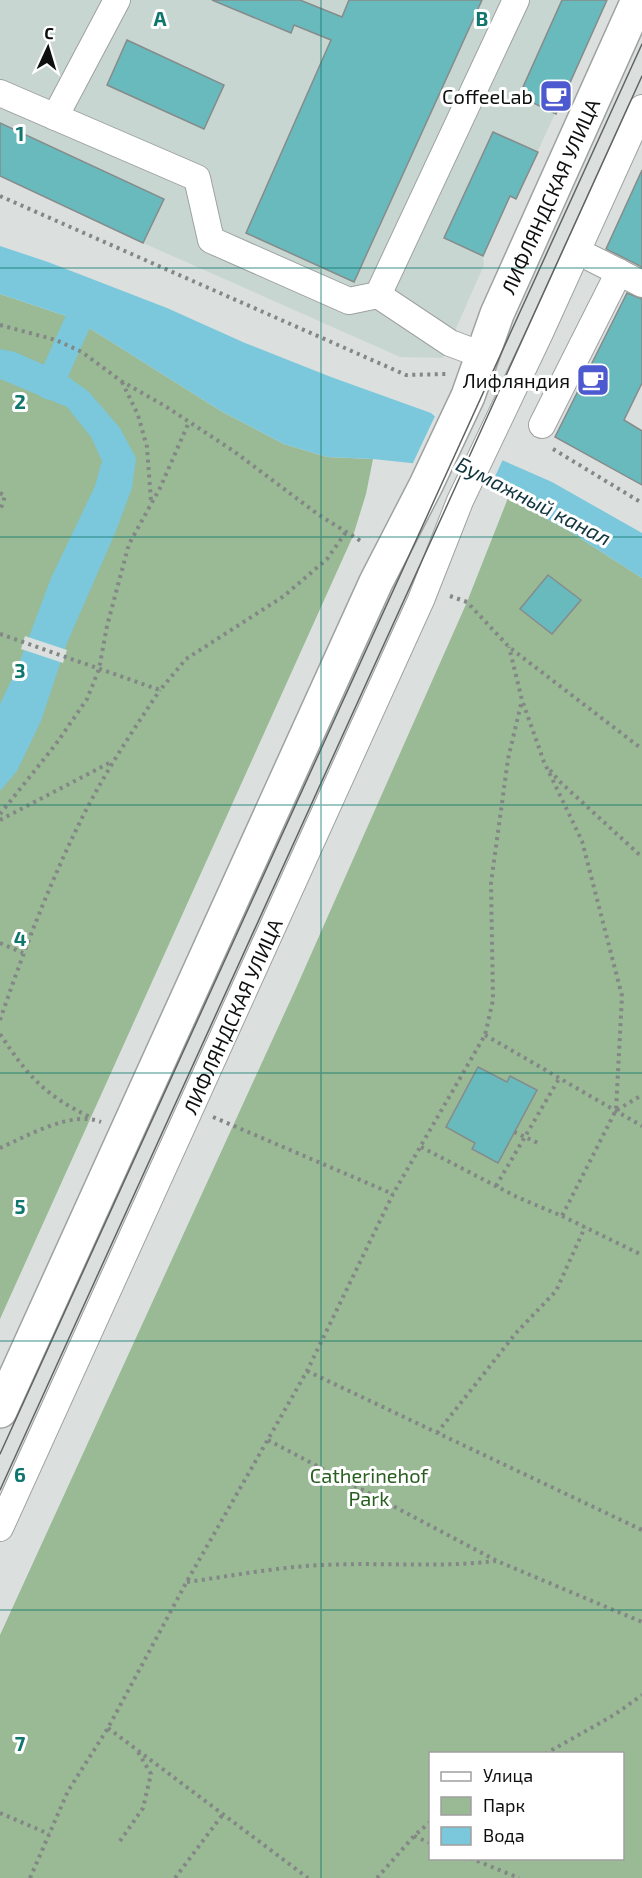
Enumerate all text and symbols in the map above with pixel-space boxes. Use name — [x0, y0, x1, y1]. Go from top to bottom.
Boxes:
text: A — [153, 6, 167, 30]
text: B — [476, 6, 488, 30]
north arrow — [18, 18, 78, 78]
text: С — [44, 23, 54, 42]
cafe icon: CoffeeLab — [538, 78, 574, 114]
place label: CoffeeLab — [442, 84, 533, 108]
street label: ЛИФЛЯНДСКАЯ УЛИЦА — [496, 94, 604, 298]
text: 1 — [16, 121, 24, 145]
cafe icon: Лифляндия — [575, 362, 611, 398]
place label: Лифляндия — [463, 368, 570, 392]
text: 2 — [14, 389, 26, 413]
water label: Бумажный канал — [452, 450, 616, 550]
text: 3 — [14, 658, 26, 682]
street label: ЛИФЛЯНДСКАЯ УЛИЦА — [177, 914, 287, 1118]
text: 4 — [14, 926, 27, 950]
text: 5 — [14, 1194, 26, 1218]
text: 6 — [14, 1462, 26, 1486]
park label: Catherinehof Park — [310, 1463, 429, 1510]
text: 7 — [15, 1731, 26, 1755]
legend — [429, 1752, 624, 1860]
text: Улица — [483, 1764, 533, 1786]
text: Парк — [483, 1794, 525, 1816]
text: Вода — [483, 1824, 525, 1846]

